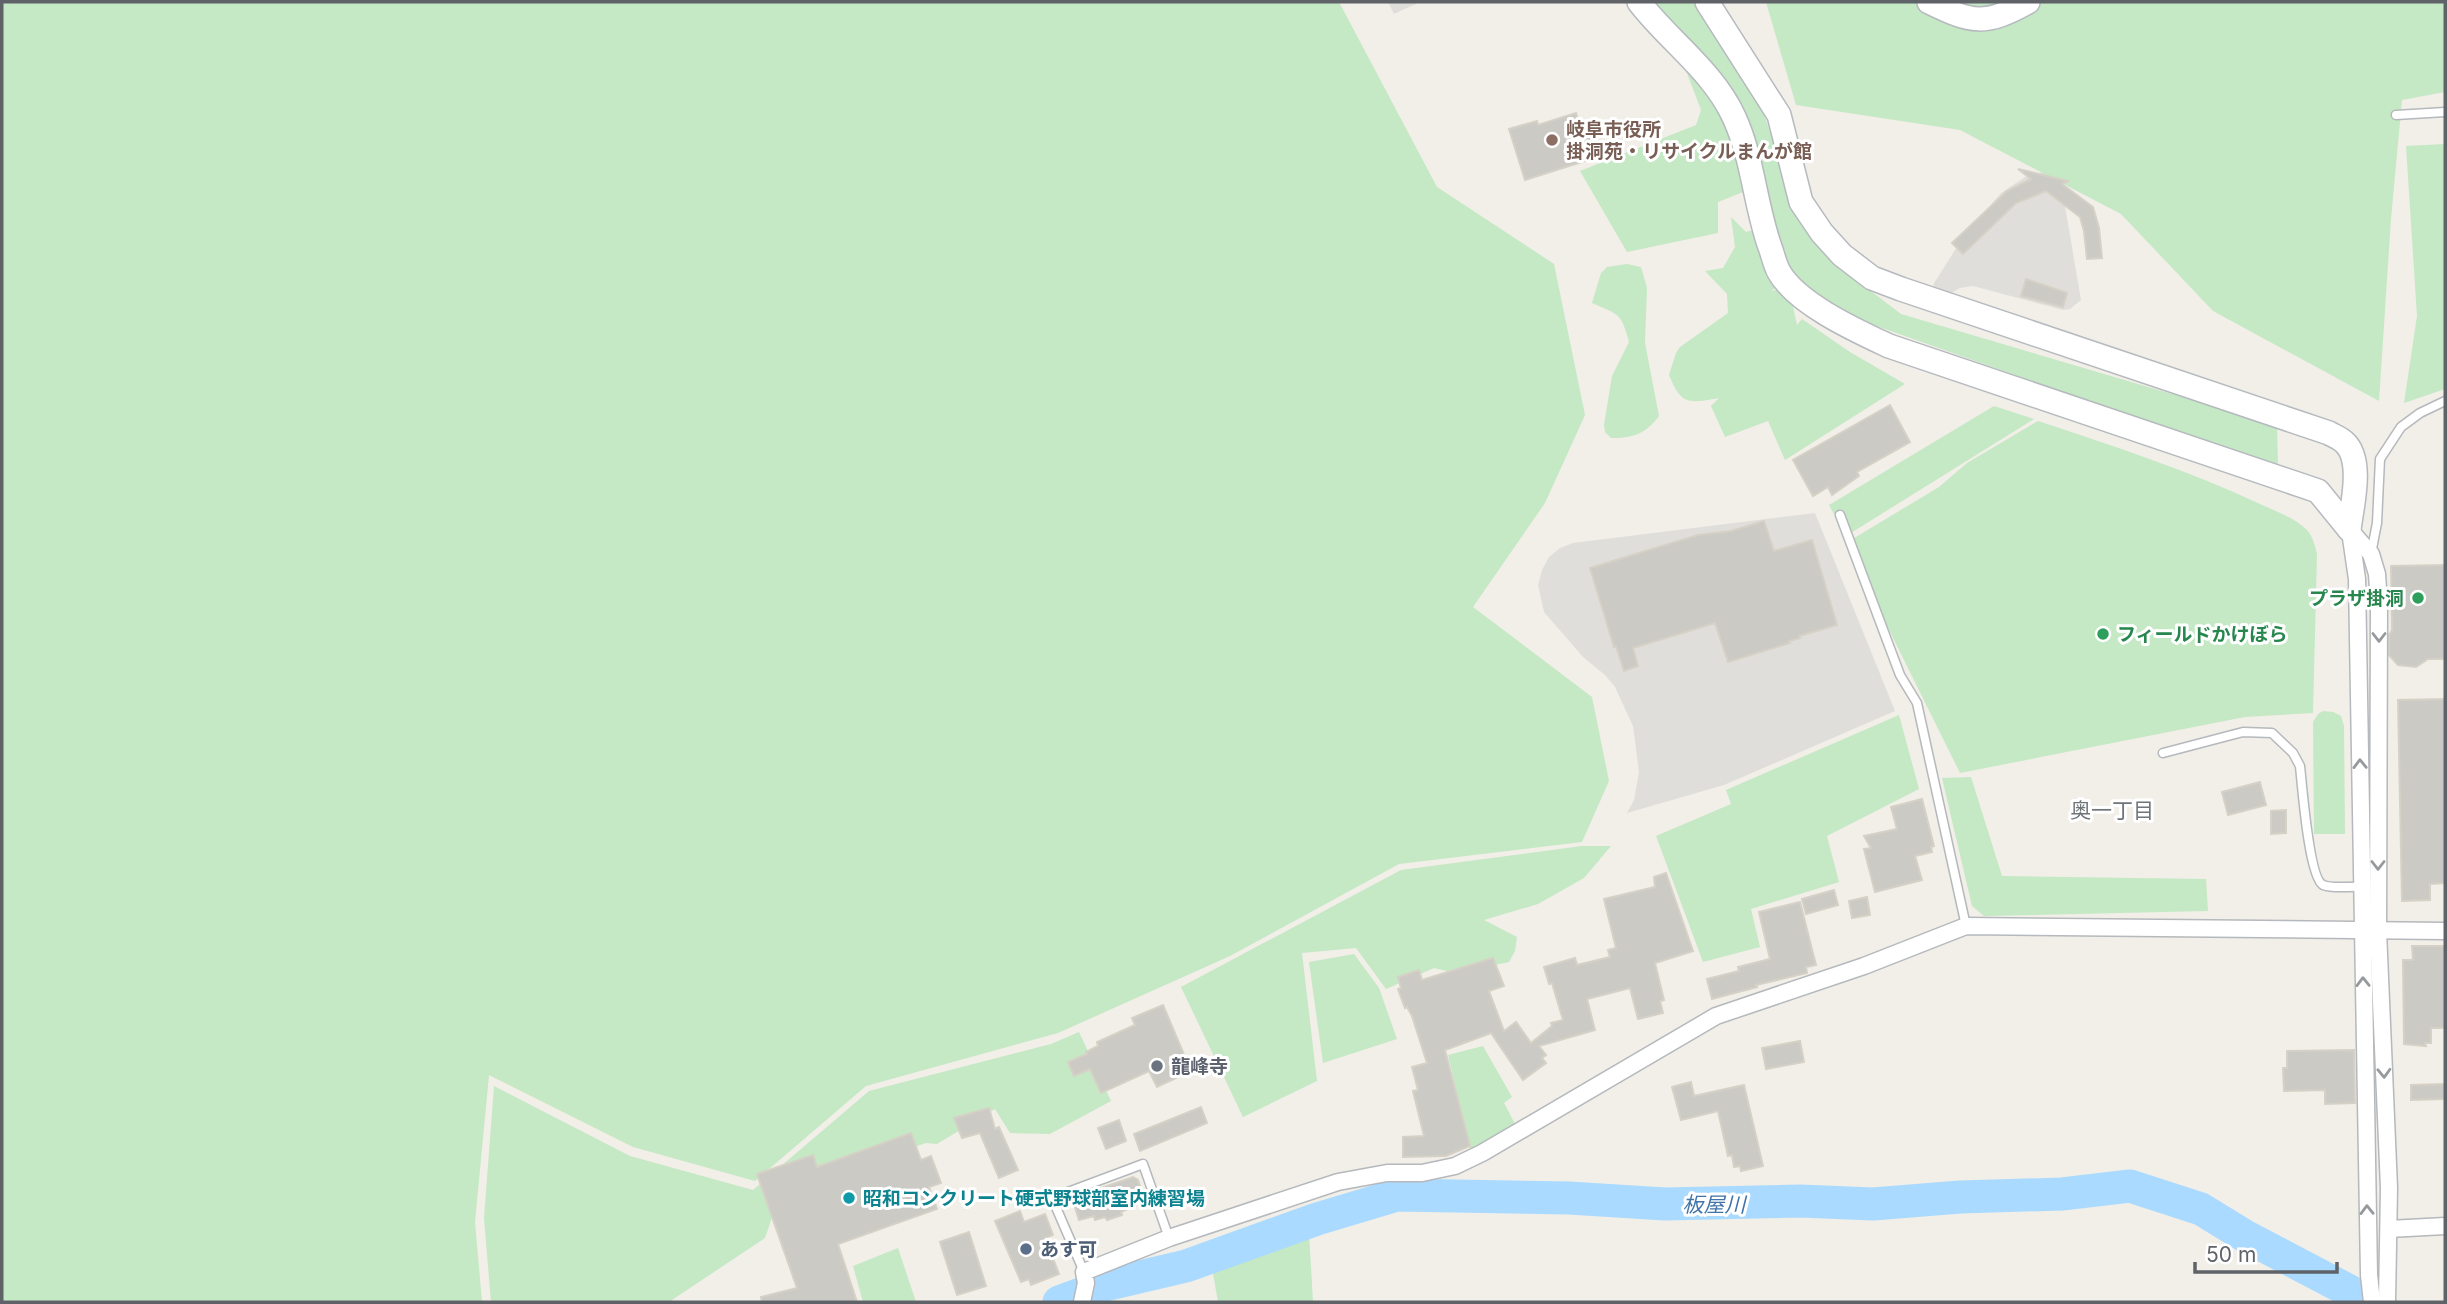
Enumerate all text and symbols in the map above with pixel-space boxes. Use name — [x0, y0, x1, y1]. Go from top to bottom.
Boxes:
place label: 岐阜市役所 掛洞苑・リサイクルまんが館 — [1566, 118, 1812, 163]
marker: 岐阜市役所 掛洞苑・リサイクルまんが館 — [1544, 132, 1560, 148]
place label: プラザ掛洞 — [2309, 587, 2404, 610]
marker: プラザ掛洞 — [2410, 590, 2426, 606]
place label: フィールドかけぼら — [2117, 623, 2288, 646]
marker: フィールドかけぼら — [2095, 626, 2111, 642]
one-way arrow — [2371, 632, 2387, 643]
one-way arrow — [2352, 759, 2368, 769]
district label: 奥一丁目 — [2070, 798, 2154, 823]
one-way arrow — [2370, 860, 2386, 870]
one-way arrow — [2355, 976, 2371, 987]
place label: 龍峰寺 — [1171, 1055, 1228, 1078]
marker: 龍峰寺 — [1149, 1058, 1165, 1074]
one-way arrow — [2377, 1067, 2392, 1078]
place label: 昭和コンクリート硬式野球部室内練習場 — [863, 1187, 1205, 1210]
marker: 昭和コンクリート硬式野球部室内練習場 — [841, 1190, 857, 1206]
water label: 板屋川 — [1683, 1192, 1747, 1217]
one-way arrow — [2360, 1204, 2375, 1215]
scale bar — [2195, 1230, 2337, 1274]
place label: あす可 — [1040, 1238, 1097, 1261]
marker: あす可 — [1018, 1241, 1034, 1257]
text: 50 m — [2206, 1242, 2256, 1267]

